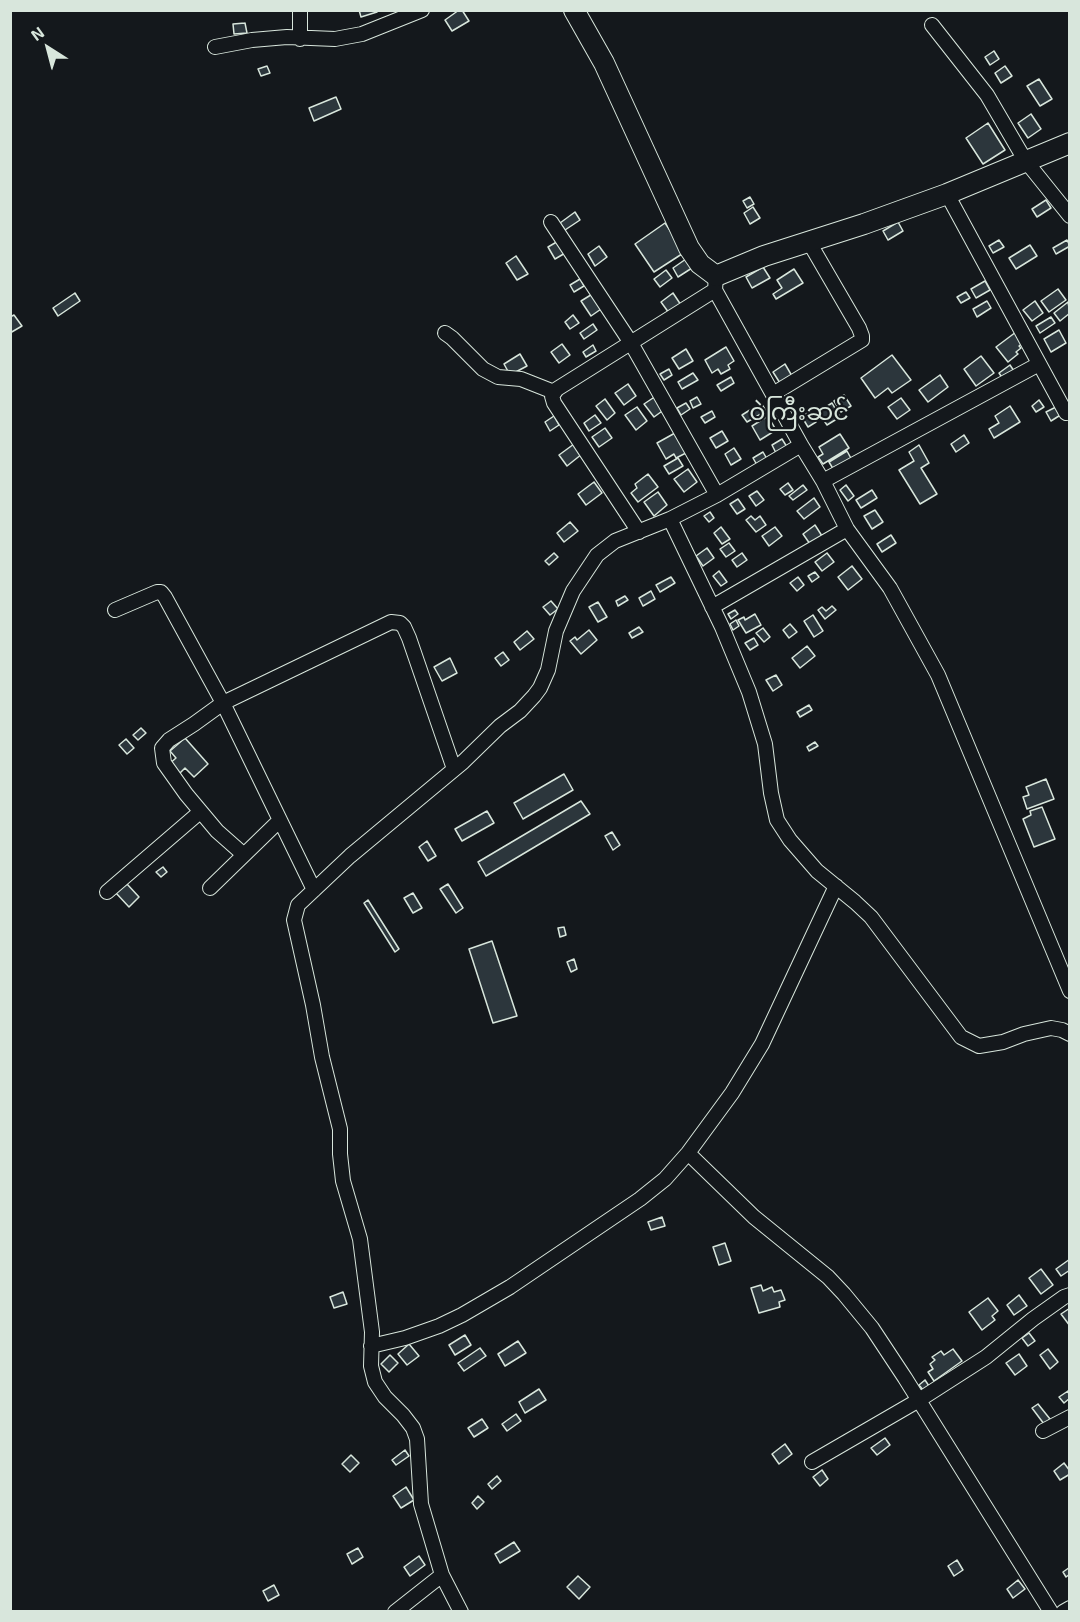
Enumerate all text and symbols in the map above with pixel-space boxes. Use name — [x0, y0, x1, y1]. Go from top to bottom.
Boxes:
north arrow — [18, 18, 78, 78]
text: N — [27, 22, 47, 44]
district label: ဝဲကြီးဆင် — [749, 398, 849, 426]

